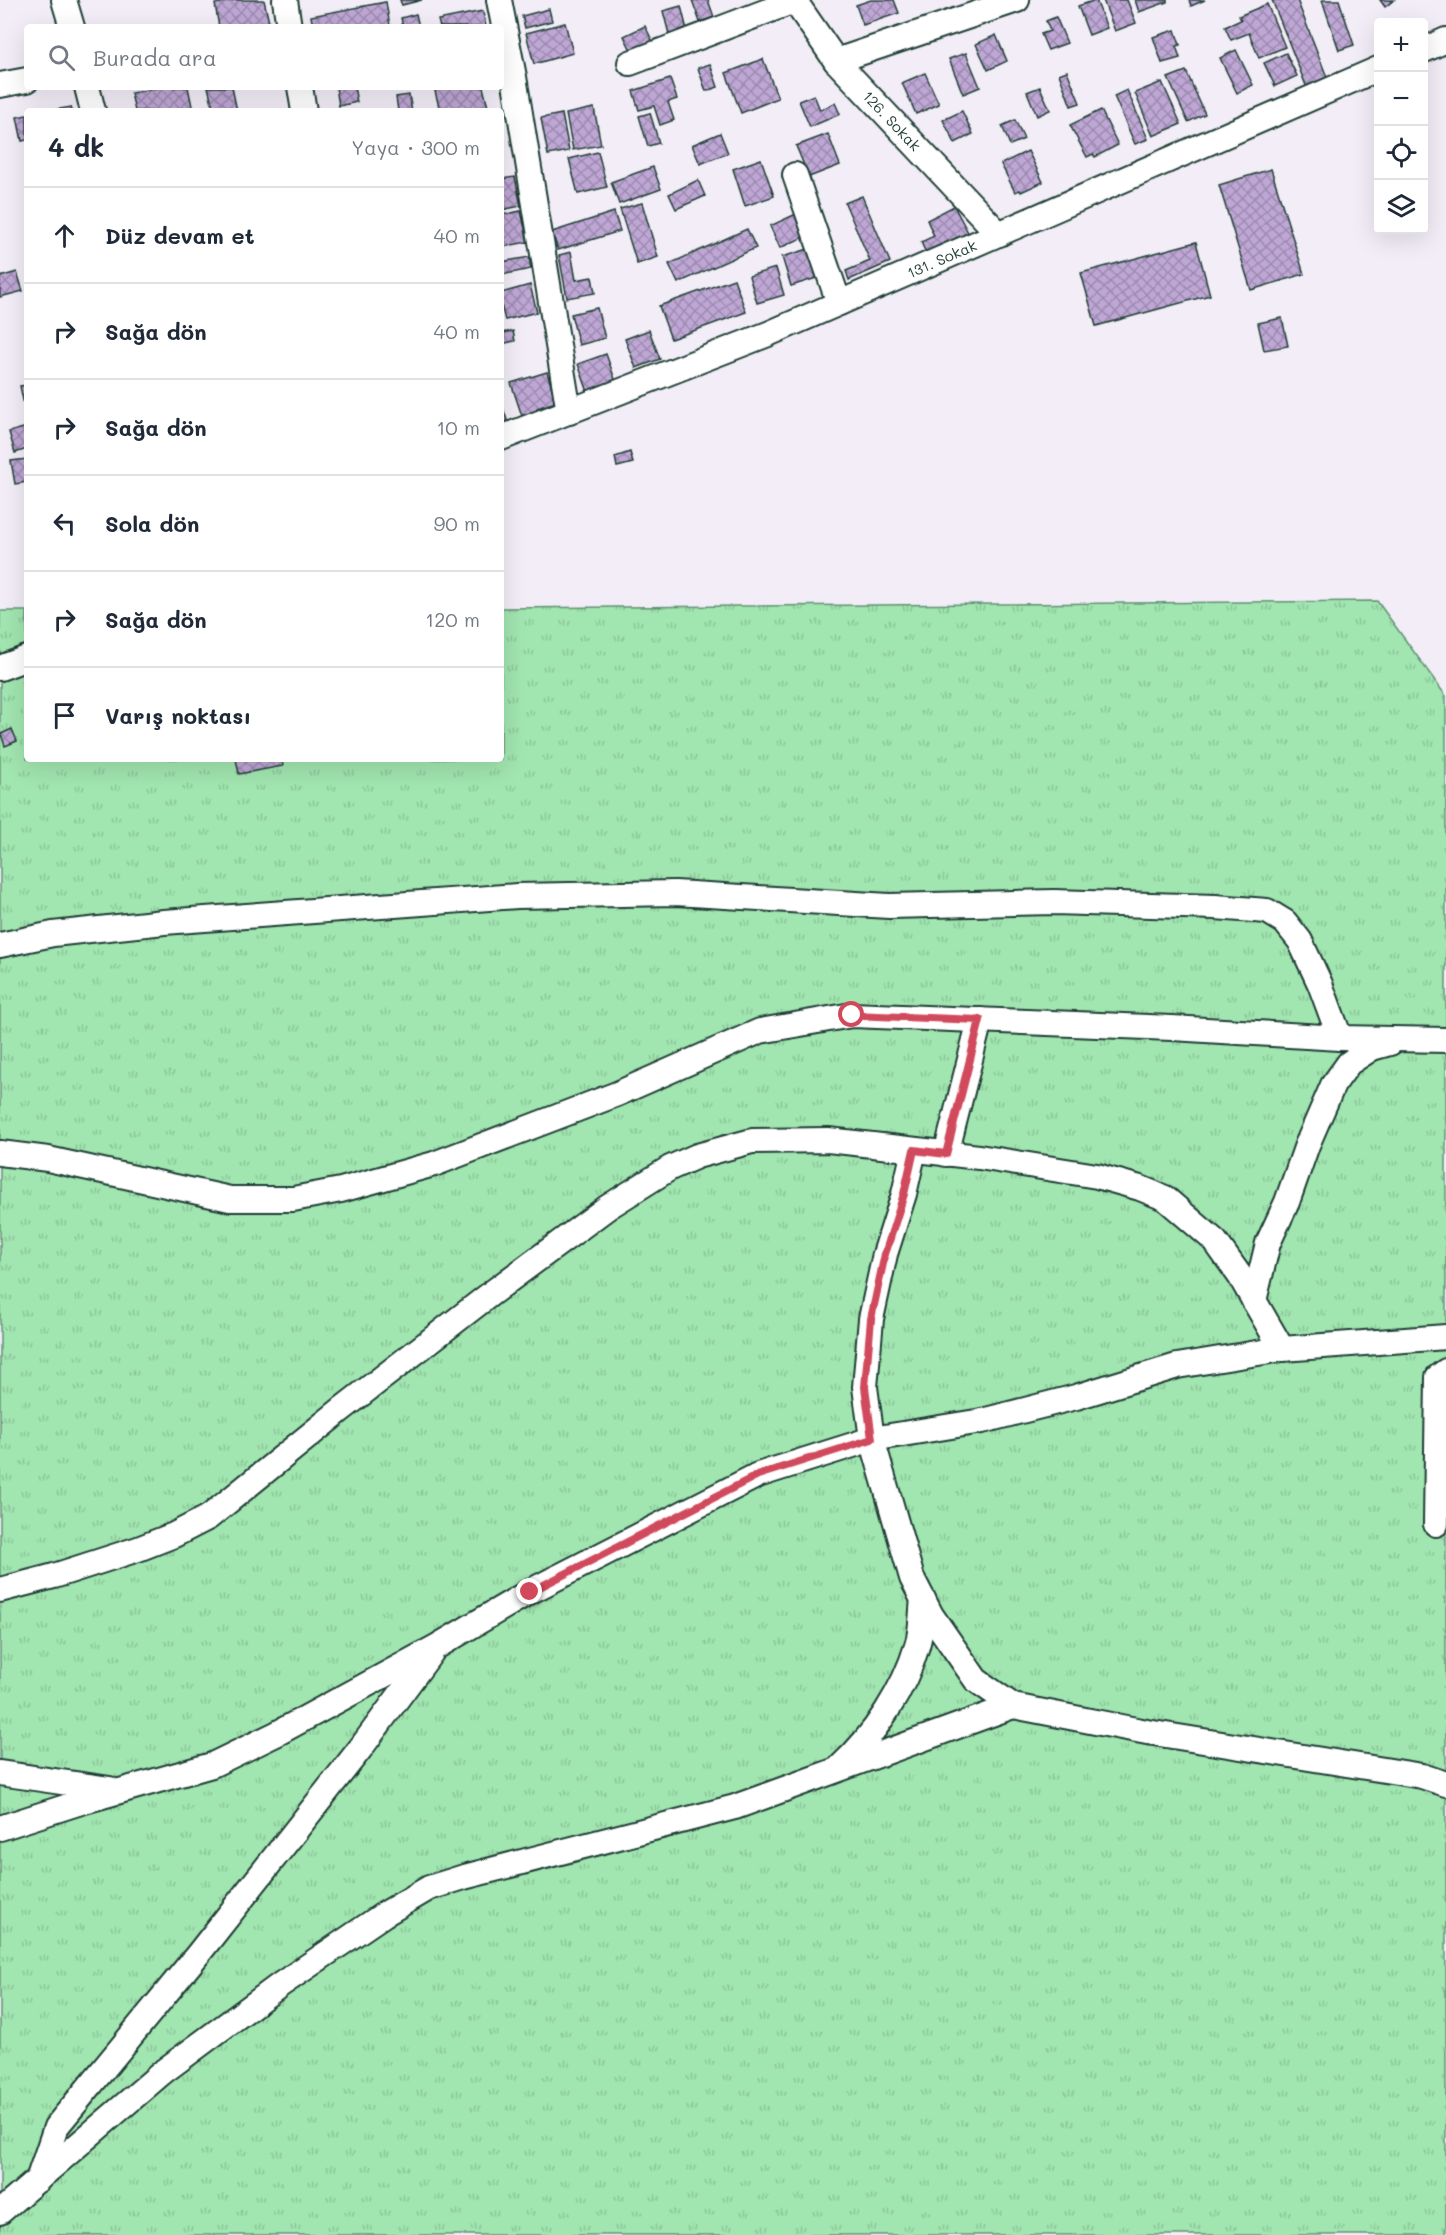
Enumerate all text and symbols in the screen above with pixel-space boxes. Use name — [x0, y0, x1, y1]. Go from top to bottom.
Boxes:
map controls — [1374, 18, 1428, 234]
button: + — [1374, 18, 1428, 72]
search box — [24, 24, 504, 90]
icon: search — [45, 41, 78, 74]
text: Burada ara — [93, 43, 217, 72]
button: − — [1374, 72, 1428, 126]
street label: 126. Sokak — [859, 86, 926, 155]
button: locate — [1374, 126, 1428, 180]
text: 4 dk — [48, 130, 104, 164]
text: Yaya · 300 m — [351, 134, 480, 160]
button: layers — [1374, 180, 1428, 234]
icon: ahead — [48, 219, 81, 252]
text: Düz devam et — [105, 221, 254, 250]
text: 40 m — [434, 222, 480, 248]
street label: 131. Sokak — [904, 235, 980, 282]
icon: right — [48, 315, 81, 348]
text: Sağa dön — [105, 317, 207, 346]
text: 40 m — [434, 318, 480, 344]
icon: right — [48, 411, 81, 444]
text: Sağa dön — [105, 413, 207, 442]
text: 10 m — [436, 414, 480, 440]
icon: left — [48, 507, 81, 540]
text: Sola dön — [105, 509, 199, 538]
text: 90 m — [434, 510, 480, 536]
icon: right — [48, 603, 81, 636]
text: Sağa dön — [105, 605, 207, 634]
text: 120 m — [425, 606, 480, 632]
icon: arrive — [48, 699, 81, 732]
text: Varış noktası — [105, 701, 251, 730]
route start — [838, 1001, 864, 1027]
route end — [516, 1578, 542, 1604]

